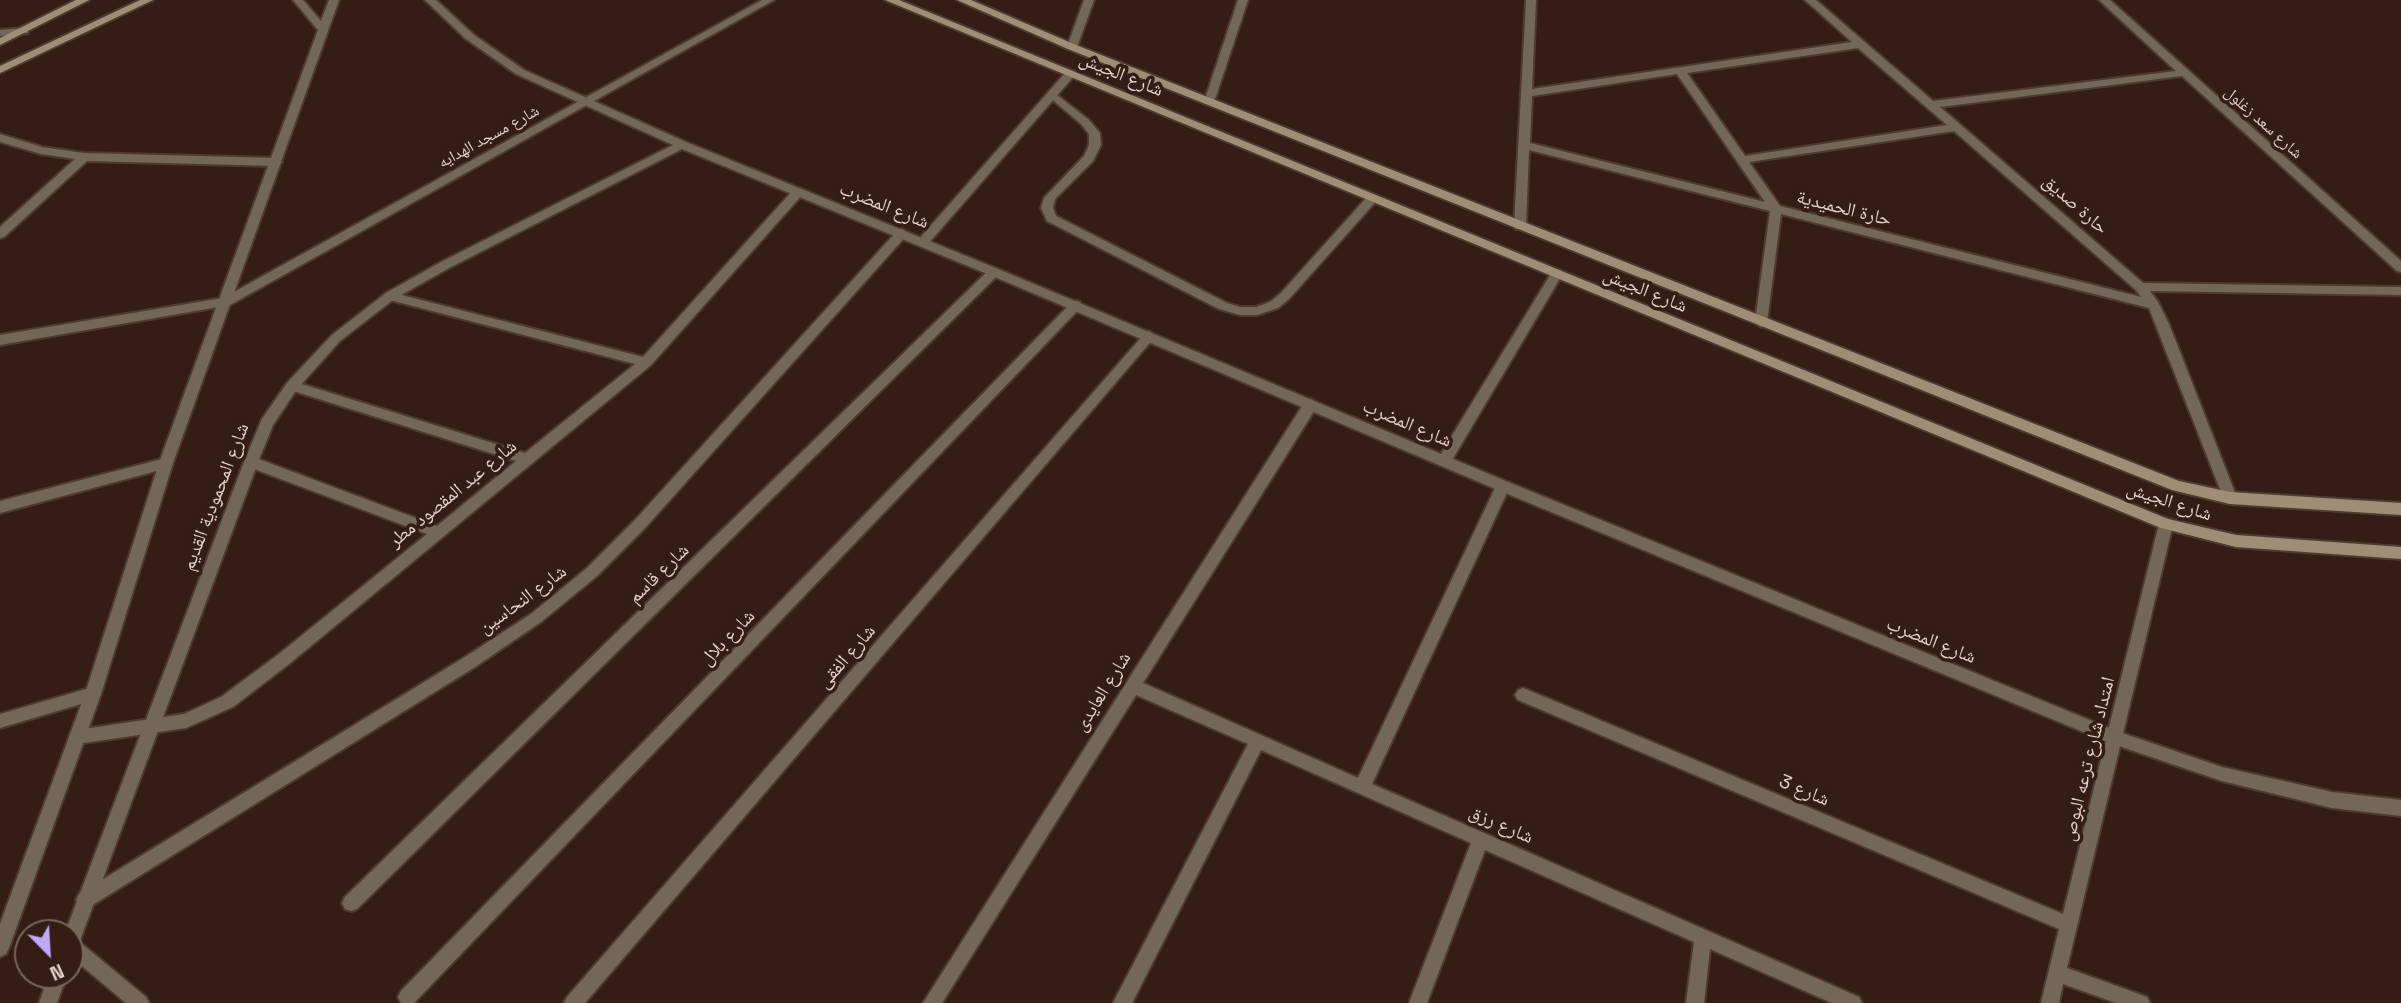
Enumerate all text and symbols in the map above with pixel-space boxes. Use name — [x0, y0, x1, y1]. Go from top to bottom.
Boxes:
street label: شارع الجيش — [1076, 48, 1166, 102]
street label: شارع سعد زغلول — [2220, 83, 2306, 163]
street label: شارع مسجد الهدايه — [435, 101, 543, 173]
street label: حارة صديق — [2038, 170, 2112, 240]
street label: شارع المضرب — [836, 178, 932, 234]
street label: حارة الحميدية — [1794, 186, 1894, 232]
street label: شارع الجيش — [1600, 264, 1690, 318]
street label: شارع المضرب — [1359, 395, 1455, 453]
street label: شارع المحمودية القديم — [177, 420, 255, 574]
street label: شارع عبد المقصود مطر — [384, 435, 522, 553]
street label: شارع الجيش — [2123, 478, 2215, 526]
street label: شارع قاسم — [624, 539, 694, 609]
street label: شارع النحاسين — [475, 561, 571, 639]
street label: شارع بلال — [696, 605, 760, 671]
street label: شارع المضرب — [1883, 613, 1979, 669]
street label: شارع الفقى — [813, 620, 881, 694]
street label: شارع العايدى — [1070, 648, 1136, 736]
street label: امتداد شارع ترعه البوص — [2058, 675, 2120, 843]
street label: شارع 3 — [1775, 770, 1833, 812]
street label: شارع رزق — [1465, 801, 1537, 849]
north arrow — [14, 919, 84, 989]
text: N — [46, 958, 68, 986]

